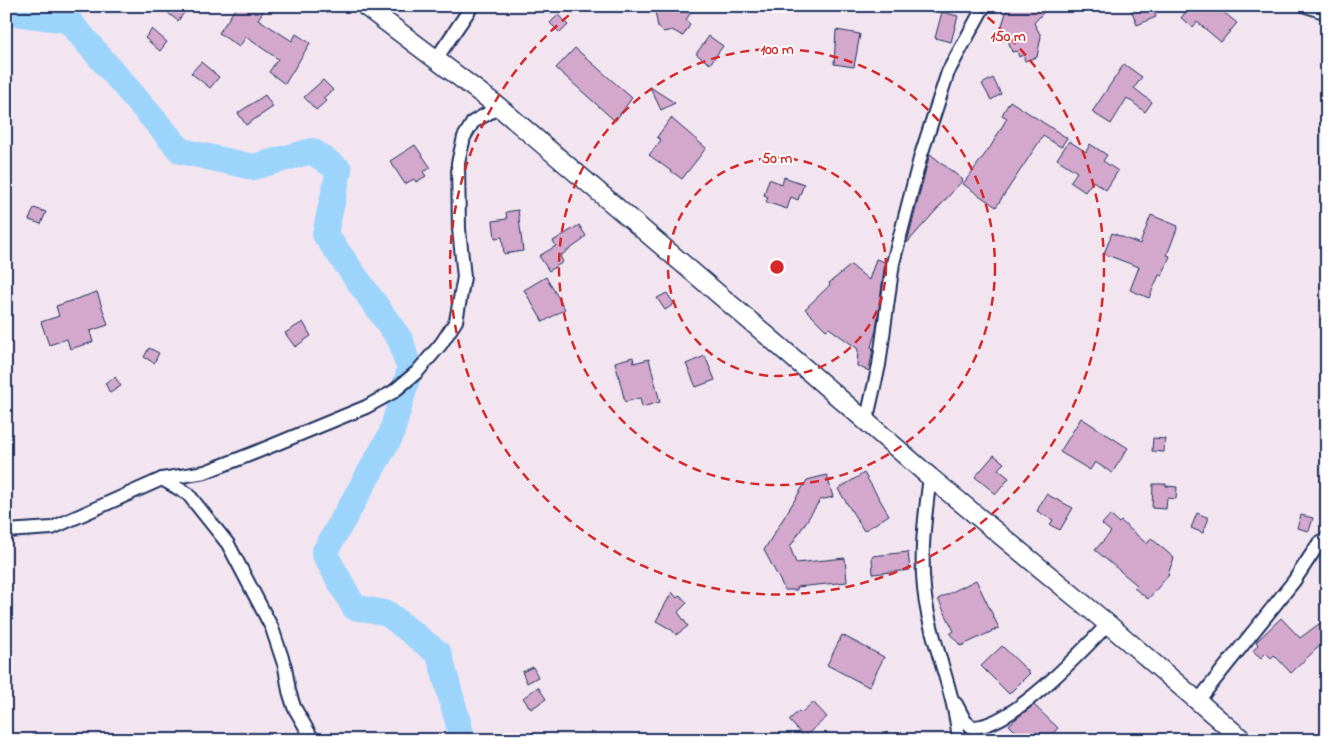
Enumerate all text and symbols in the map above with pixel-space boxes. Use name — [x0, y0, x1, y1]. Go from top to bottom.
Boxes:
text: 150 m — [990, 26, 1026, 48]
text: 100 m — [760, 39, 794, 61]
text: 50 m — [762, 148, 793, 170]
centre of rings — [768, 258, 786, 276]

